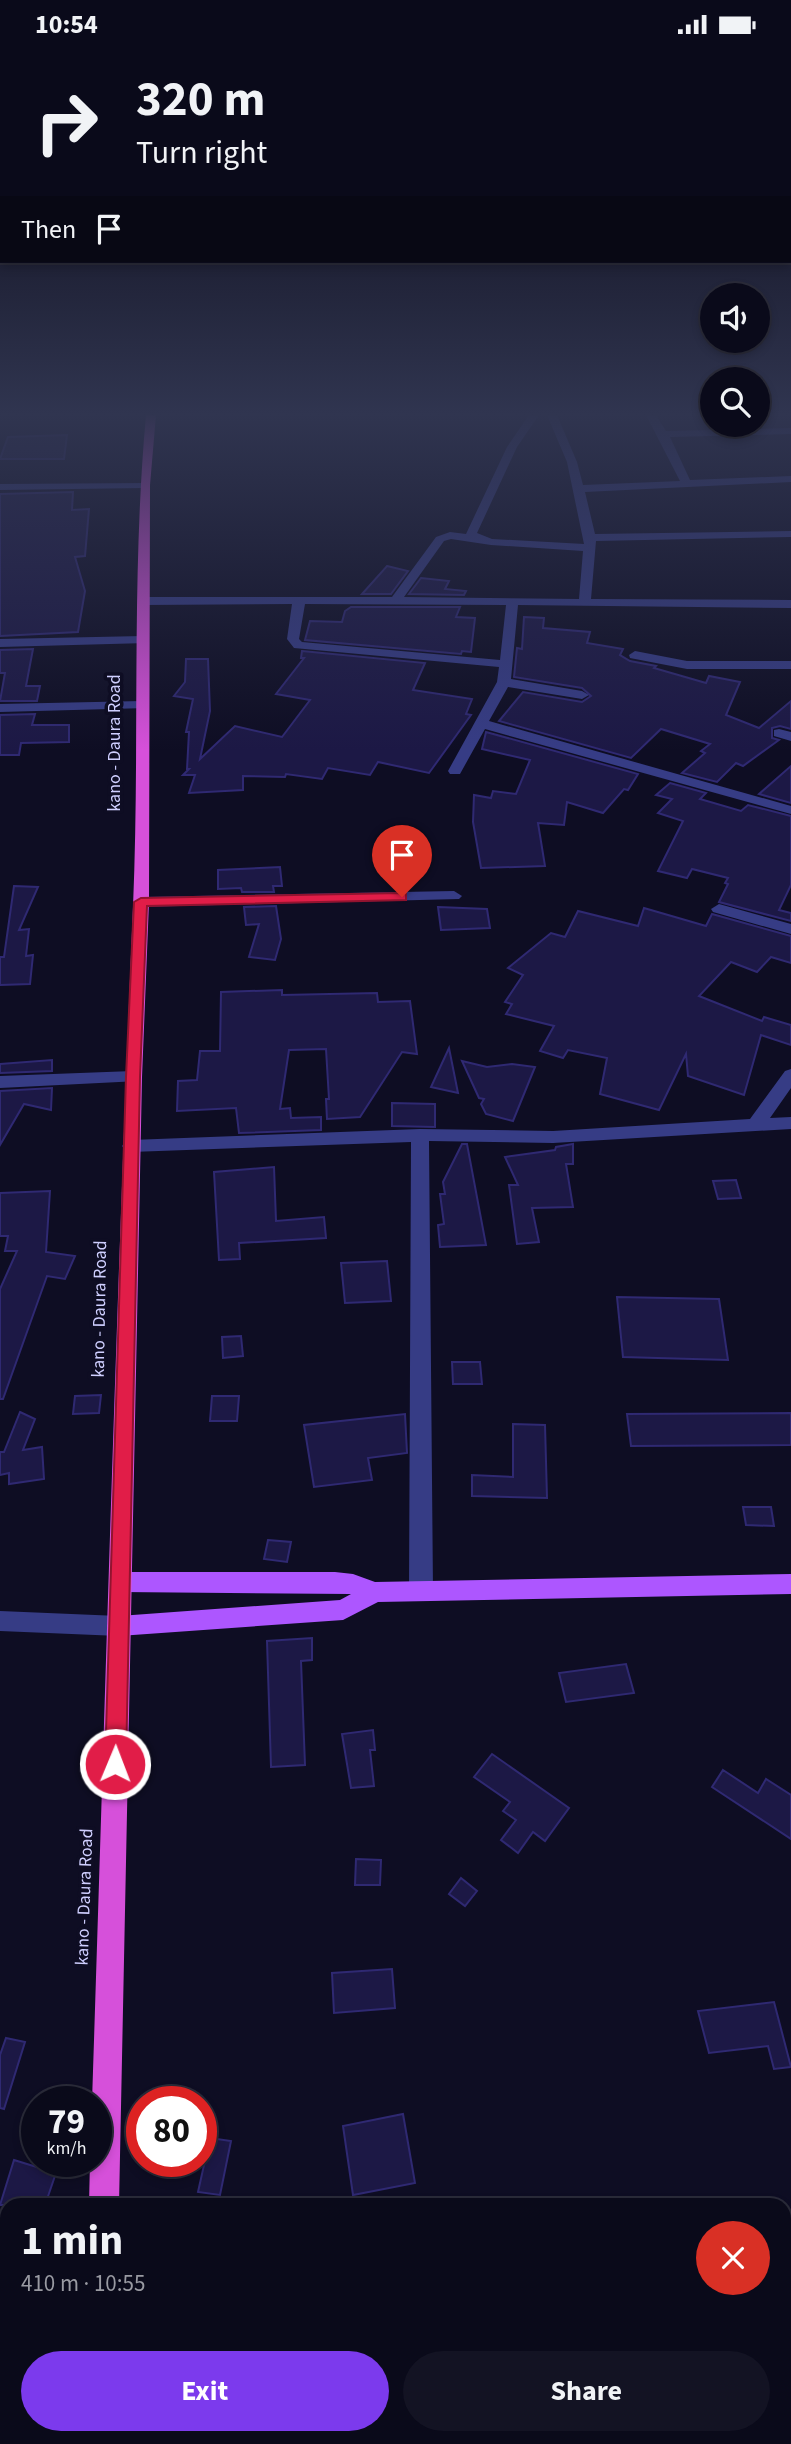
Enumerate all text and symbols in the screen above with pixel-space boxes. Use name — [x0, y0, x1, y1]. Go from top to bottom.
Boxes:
text: 10:54 — [35, 6, 98, 43]
text: 320 m — [136, 65, 265, 135]
icon: right — [21, 77, 112, 168]
text: Turn right — [136, 130, 267, 176]
icon: arrive — [90, 210, 128, 248]
text: Then — [21, 211, 76, 248]
map controls — [700, 283, 770, 437]
button: sound — [700, 283, 770, 353]
button: search — [700, 367, 770, 437]
street label: kano - Daura Road — [102, 674, 127, 812]
pin — [372, 825, 432, 897]
icon: arrive — [383, 836, 421, 874]
street label: kano - Daura Road — [86, 1240, 113, 1378]
position arrow — [78, 1727, 152, 1801]
street label: kano - Daura Road — [70, 1828, 99, 1966]
speed limit sign: 80 — [126, 2086, 217, 2177]
text: 79 — [48, 2097, 85, 2147]
text: km/h — [47, 2136, 86, 2161]
text: 1 min — [21, 2211, 123, 2271]
button: close — [696, 2221, 770, 2295]
text: 410 m · 10:55 — [21, 2267, 145, 2300]
button: Exit — [21, 2351, 389, 2431]
button: Share — [403, 2351, 770, 2431]

